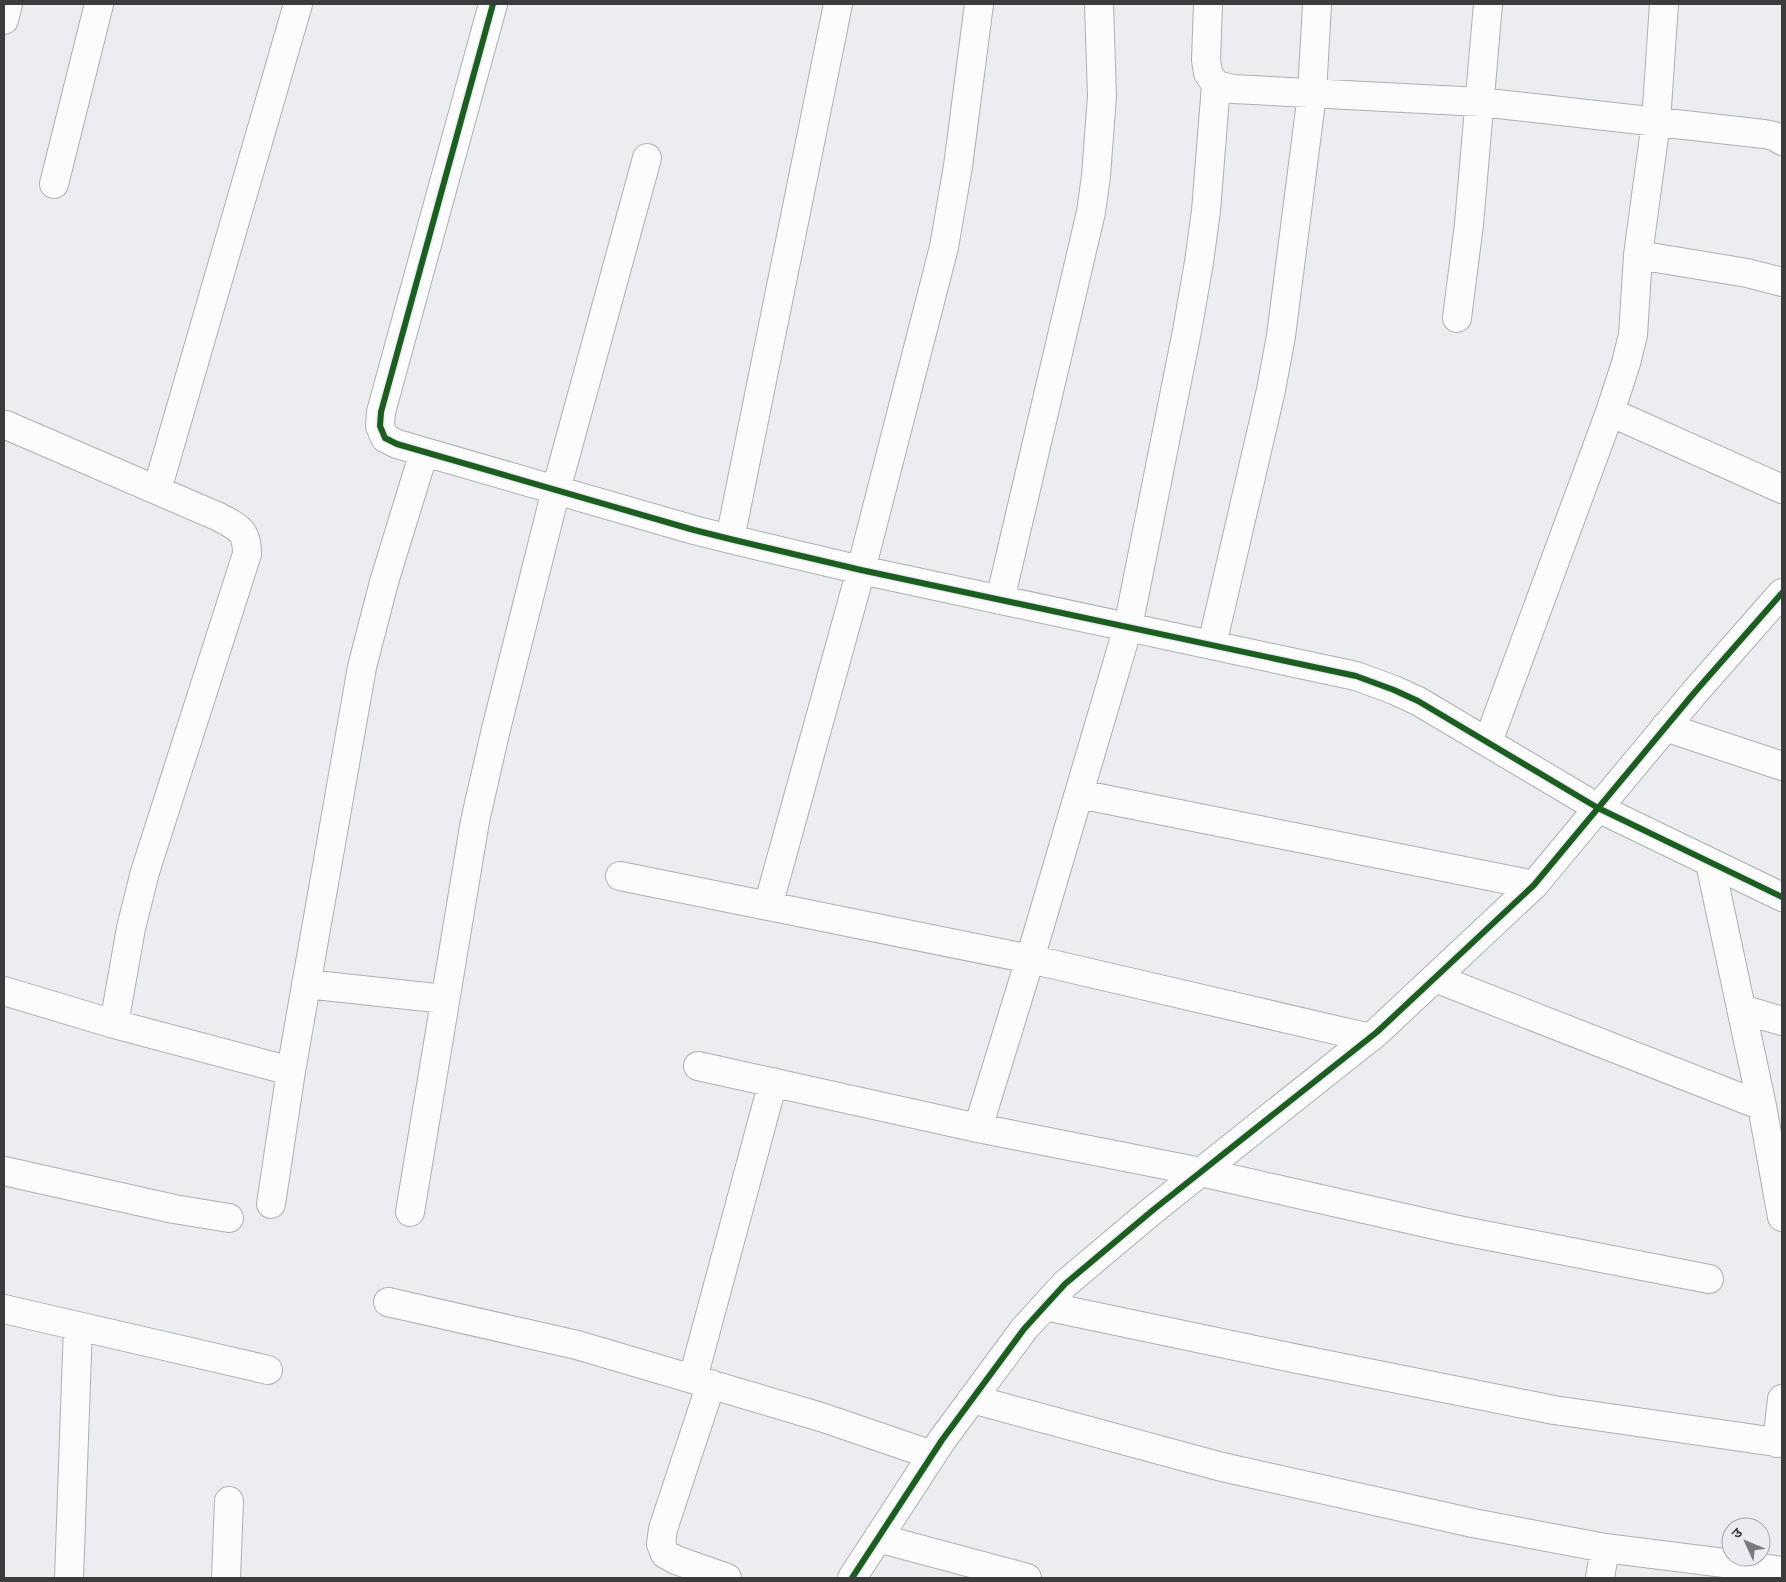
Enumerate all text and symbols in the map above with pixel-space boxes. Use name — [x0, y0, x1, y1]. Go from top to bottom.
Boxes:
north arrow — [1721, 1517, 1771, 1567]
text: उ — [1726, 1522, 1747, 1543]

